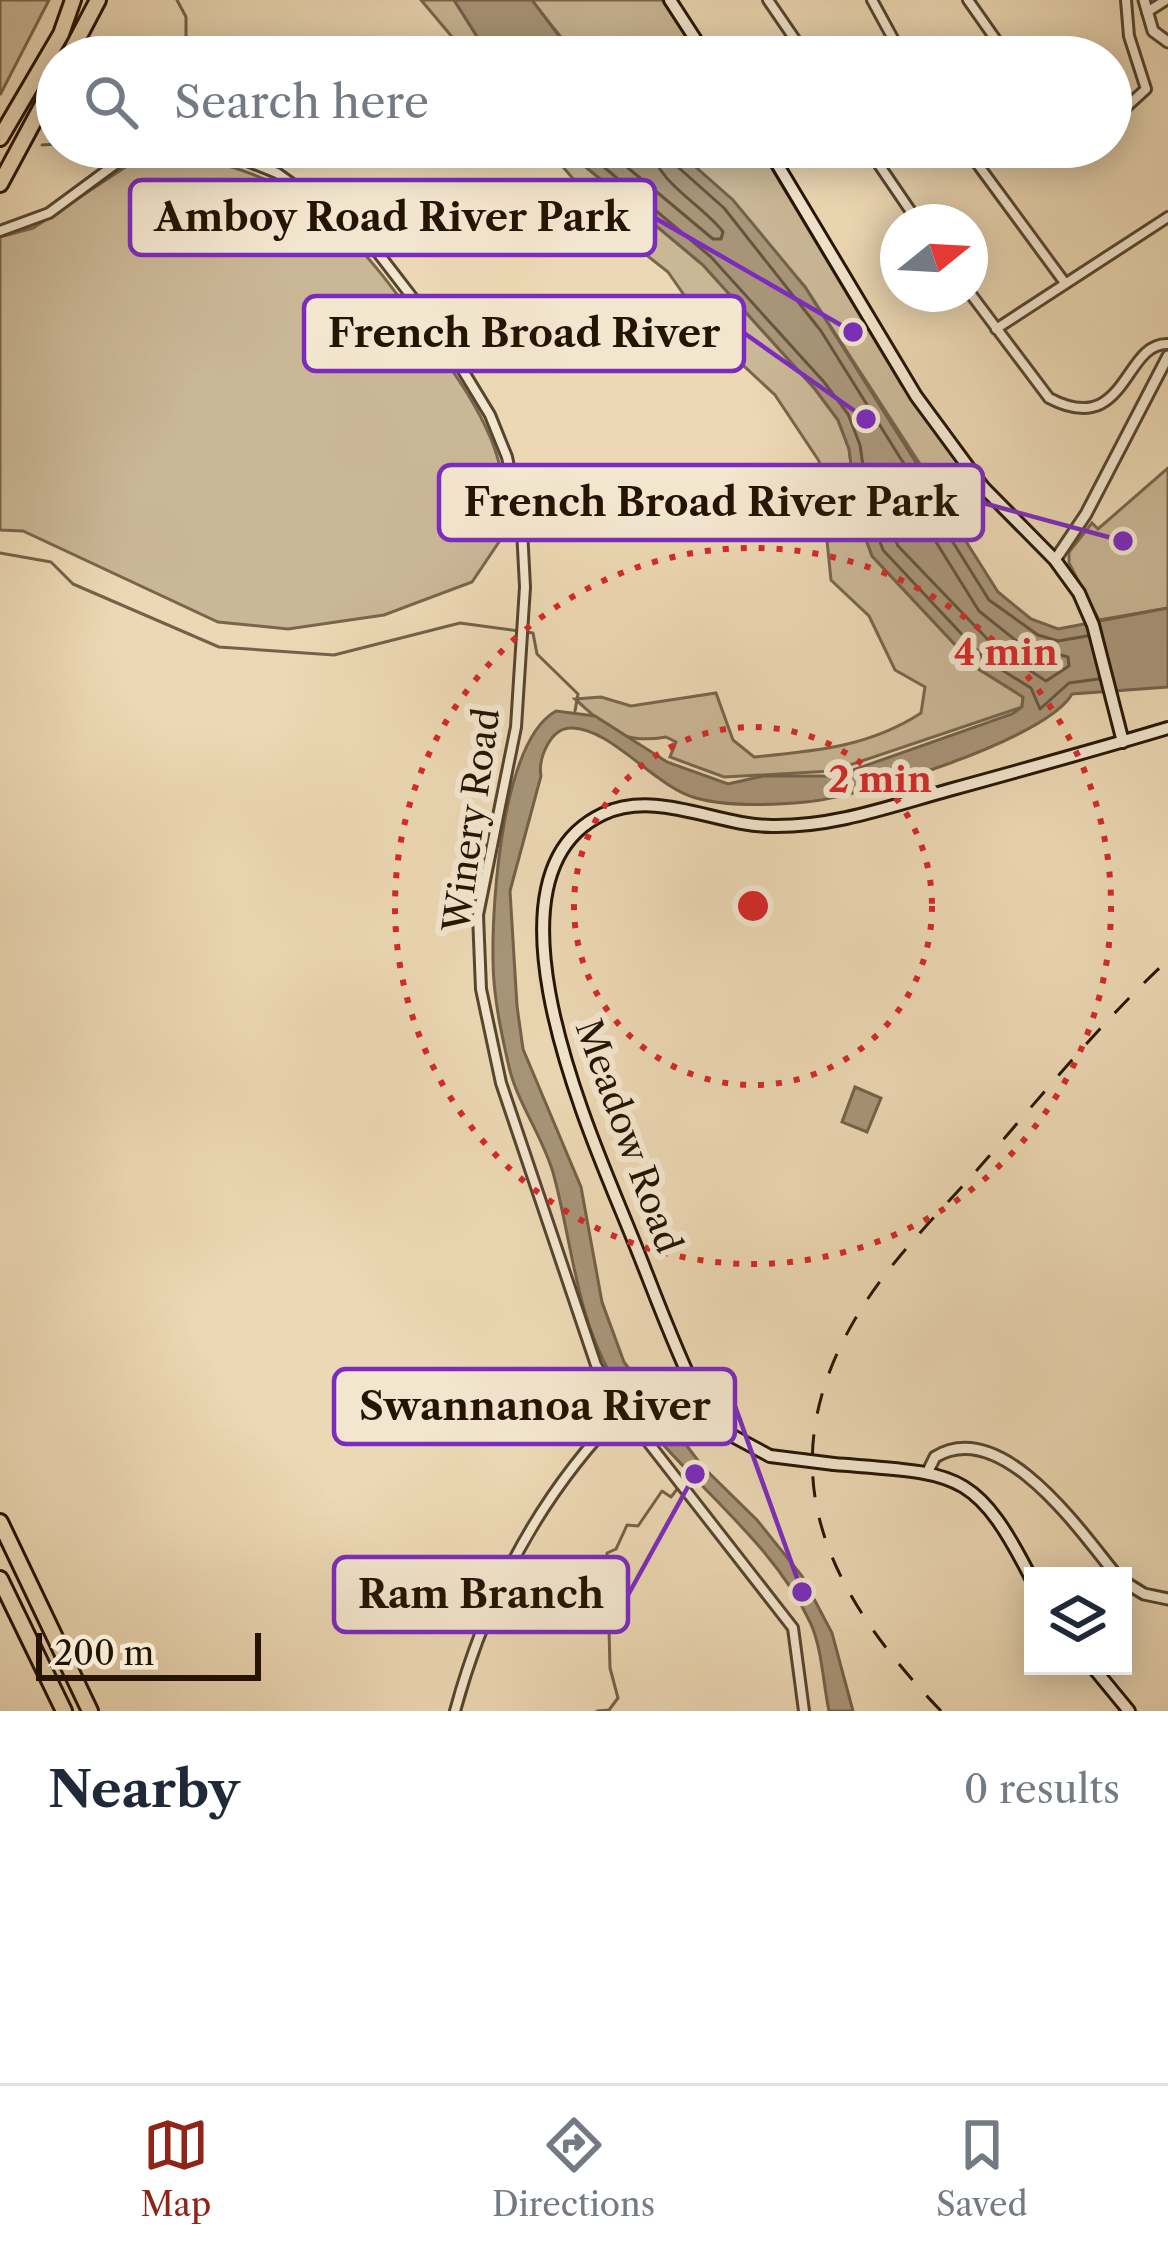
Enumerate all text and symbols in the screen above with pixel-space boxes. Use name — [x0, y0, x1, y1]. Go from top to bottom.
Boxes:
search box — [36, 36, 1132, 168]
icon: search — [78, 69, 144, 135]
text: Search here — [174, 74, 429, 130]
callout: Amboy Road River Park — [130, 180, 655, 255]
text: Amboy Road River Park — [153, 193, 631, 241]
north arrow — [880, 204, 988, 312]
callout: French Broad River — [304, 296, 744, 371]
text: French Broad River — [328, 309, 720, 357]
callout: French Broad River Park — [439, 465, 983, 540]
text: French Broad River Park — [463, 478, 960, 526]
text: 4 min — [954, 630, 1058, 674]
street label: Winery Road — [433, 705, 509, 936]
text: 2 min — [828, 757, 932, 801]
centre of rings — [732, 885, 774, 927]
street label: Meadow Road — [566, 1013, 692, 1259]
callout: Swannanoa River — [334, 1369, 735, 1444]
text: Swannanoa River — [359, 1382, 711, 1430]
callout: Ram Branch — [334, 1557, 628, 1632]
map controls — [1024, 1567, 1132, 1675]
button: layers — [1024, 1567, 1132, 1675]
text: Ram Branch — [358, 1570, 605, 1618]
scale bar — [36, 1627, 261, 1680]
text: 200 m — [54, 1633, 154, 1674]
text: Nearby — [48, 1758, 240, 1820]
text: 0 results — [964, 1765, 1120, 1813]
tab: Map — [140, 2112, 211, 2225]
tab: Directions — [492, 2112, 655, 2225]
tab: Saved — [936, 2112, 1028, 2225]

